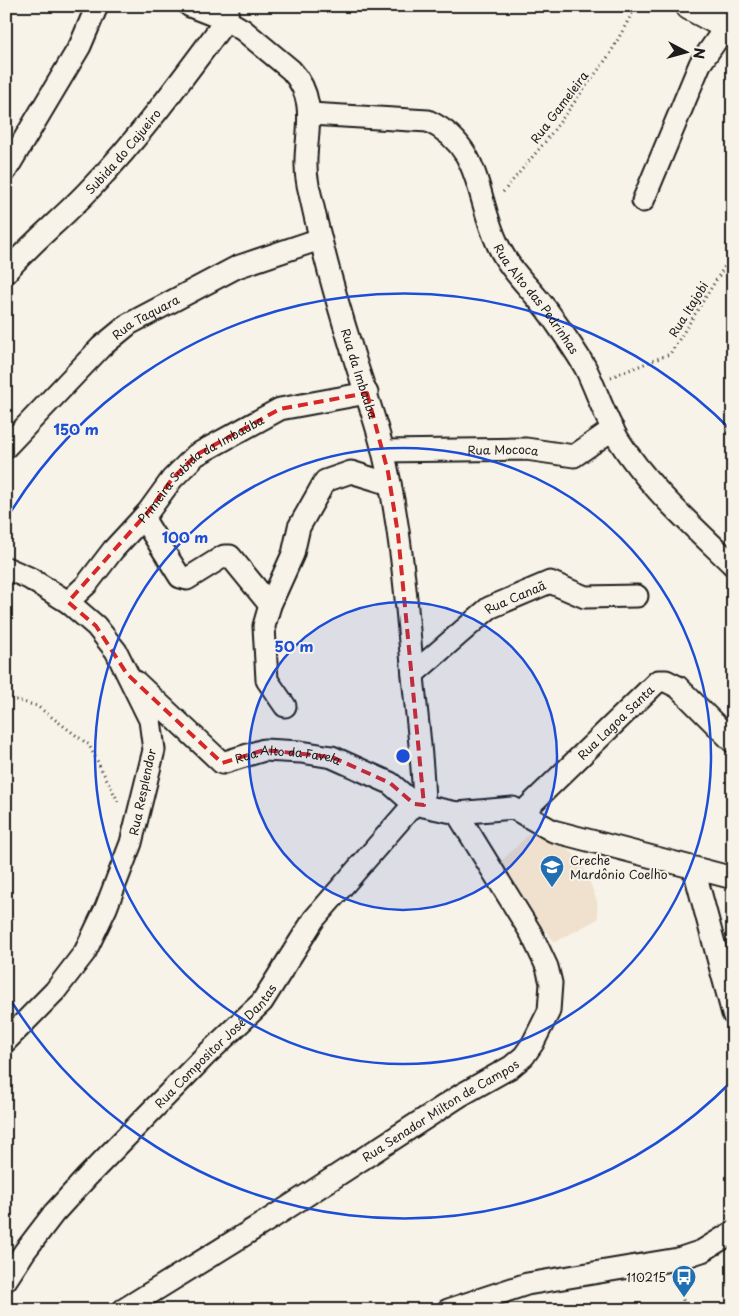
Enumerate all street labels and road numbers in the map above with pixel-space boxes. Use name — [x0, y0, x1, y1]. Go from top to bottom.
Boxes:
street label: Rua Gameleira — [526, 67, 592, 147]
street label: Subida do Cajueiro — [81, 105, 165, 198]
street label: Rua Alto das Pedrinhas — [490, 241, 584, 358]
street label: Rua Itajobi — [664, 278, 712, 340]
street label: Rua Taquara — [108, 290, 183, 344]
street label: Rua da Imbaúba — [337, 326, 383, 421]
street label: Primeira Subida da Imbaúba — [133, 410, 268, 527]
street label: Rua Mococa — [467, 440, 540, 460]
street label: Rua Canaã — [480, 576, 549, 618]
street label: Rua Lagoa Santa — [573, 680, 658, 764]
street label: Rua Alto da Favela — [232, 741, 345, 769]
street label: Rua Resplendor — [124, 746, 160, 837]
street label: Rua Compositor José Dantas — [150, 980, 280, 1112]
street label: Rua Senador Milton de Campos — [358, 1055, 523, 1166]

